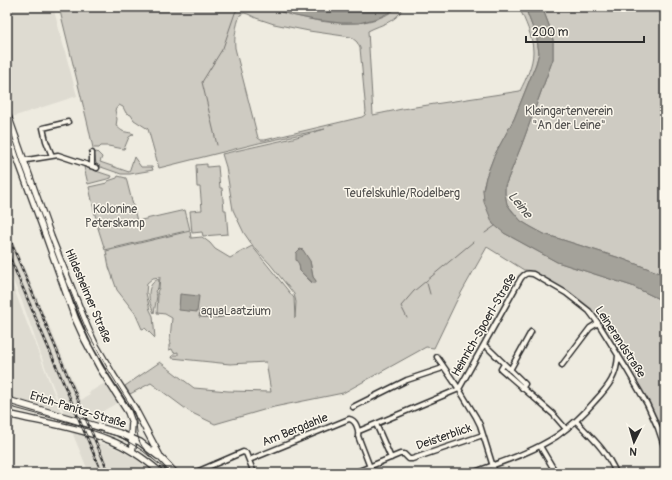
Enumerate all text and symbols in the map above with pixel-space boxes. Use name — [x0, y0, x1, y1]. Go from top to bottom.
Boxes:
scale bar — [526, 18, 644, 44]
text: 200 m — [532, 25, 569, 40]
park label: Kleingartenverein "An der Leine" — [525, 104, 613, 133]
park label: Teufelskuhle/Rodelberg — [344, 186, 460, 201]
water label: Leine — [504, 188, 537, 223]
park label: Kolonine Peterskamp — [85, 202, 145, 231]
street label: Hildesheimer Straße — [61, 247, 115, 345]
street label: Heinrich-Spoerl-Straße — [448, 271, 520, 379]
street label: Leinerandstraße — [591, 303, 649, 381]
park label: aquaLaatzium — [201, 304, 271, 319]
street label: Erich-Panitz-Straße — [28, 388, 128, 432]
street label: Am Bergdahle — [260, 410, 330, 450]
street label: Deisterblick — [414, 420, 474, 454]
north arrow — [614, 422, 654, 462]
text: N — [628, 445, 637, 458]

